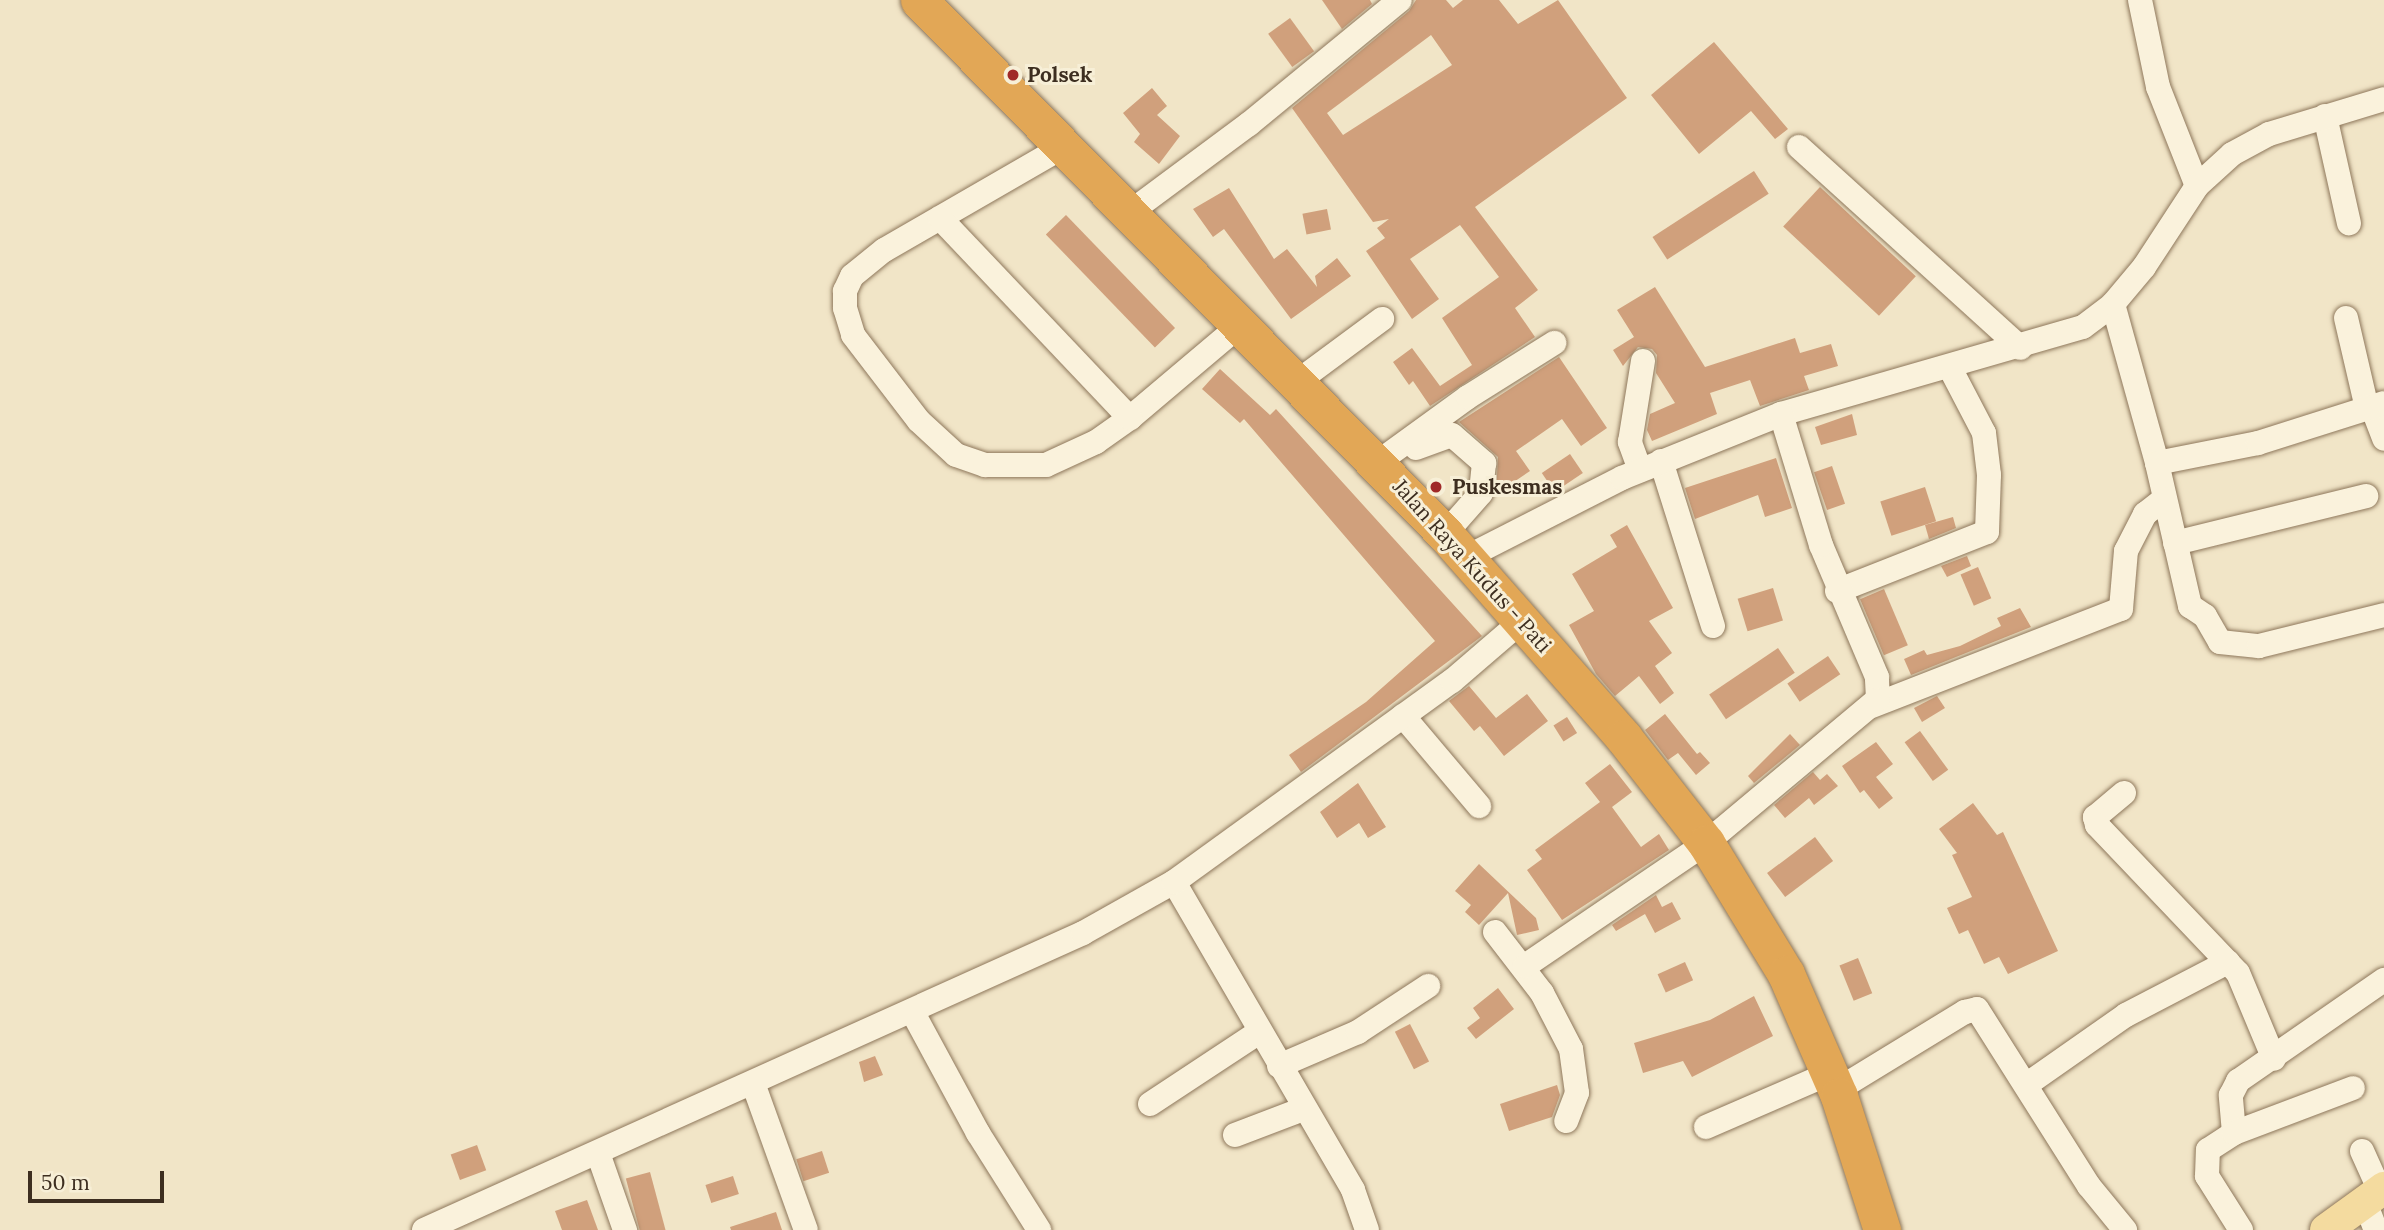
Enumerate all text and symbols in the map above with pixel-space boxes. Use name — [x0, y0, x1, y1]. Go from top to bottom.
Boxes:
place label: Polsek — [1027, 62, 1092, 88]
marker: Polsek — [1005, 67, 1021, 83]
street label: Jalan Raya Kudus - Pati — [1388, 474, 1556, 658]
place label: Puskesmas — [1452, 474, 1563, 500]
marker: Puskesmas — [1426, 477, 1446, 497]
scale bar — [32, 1156, 168, 1200]
text: 50 m — [41, 1169, 90, 1196]

